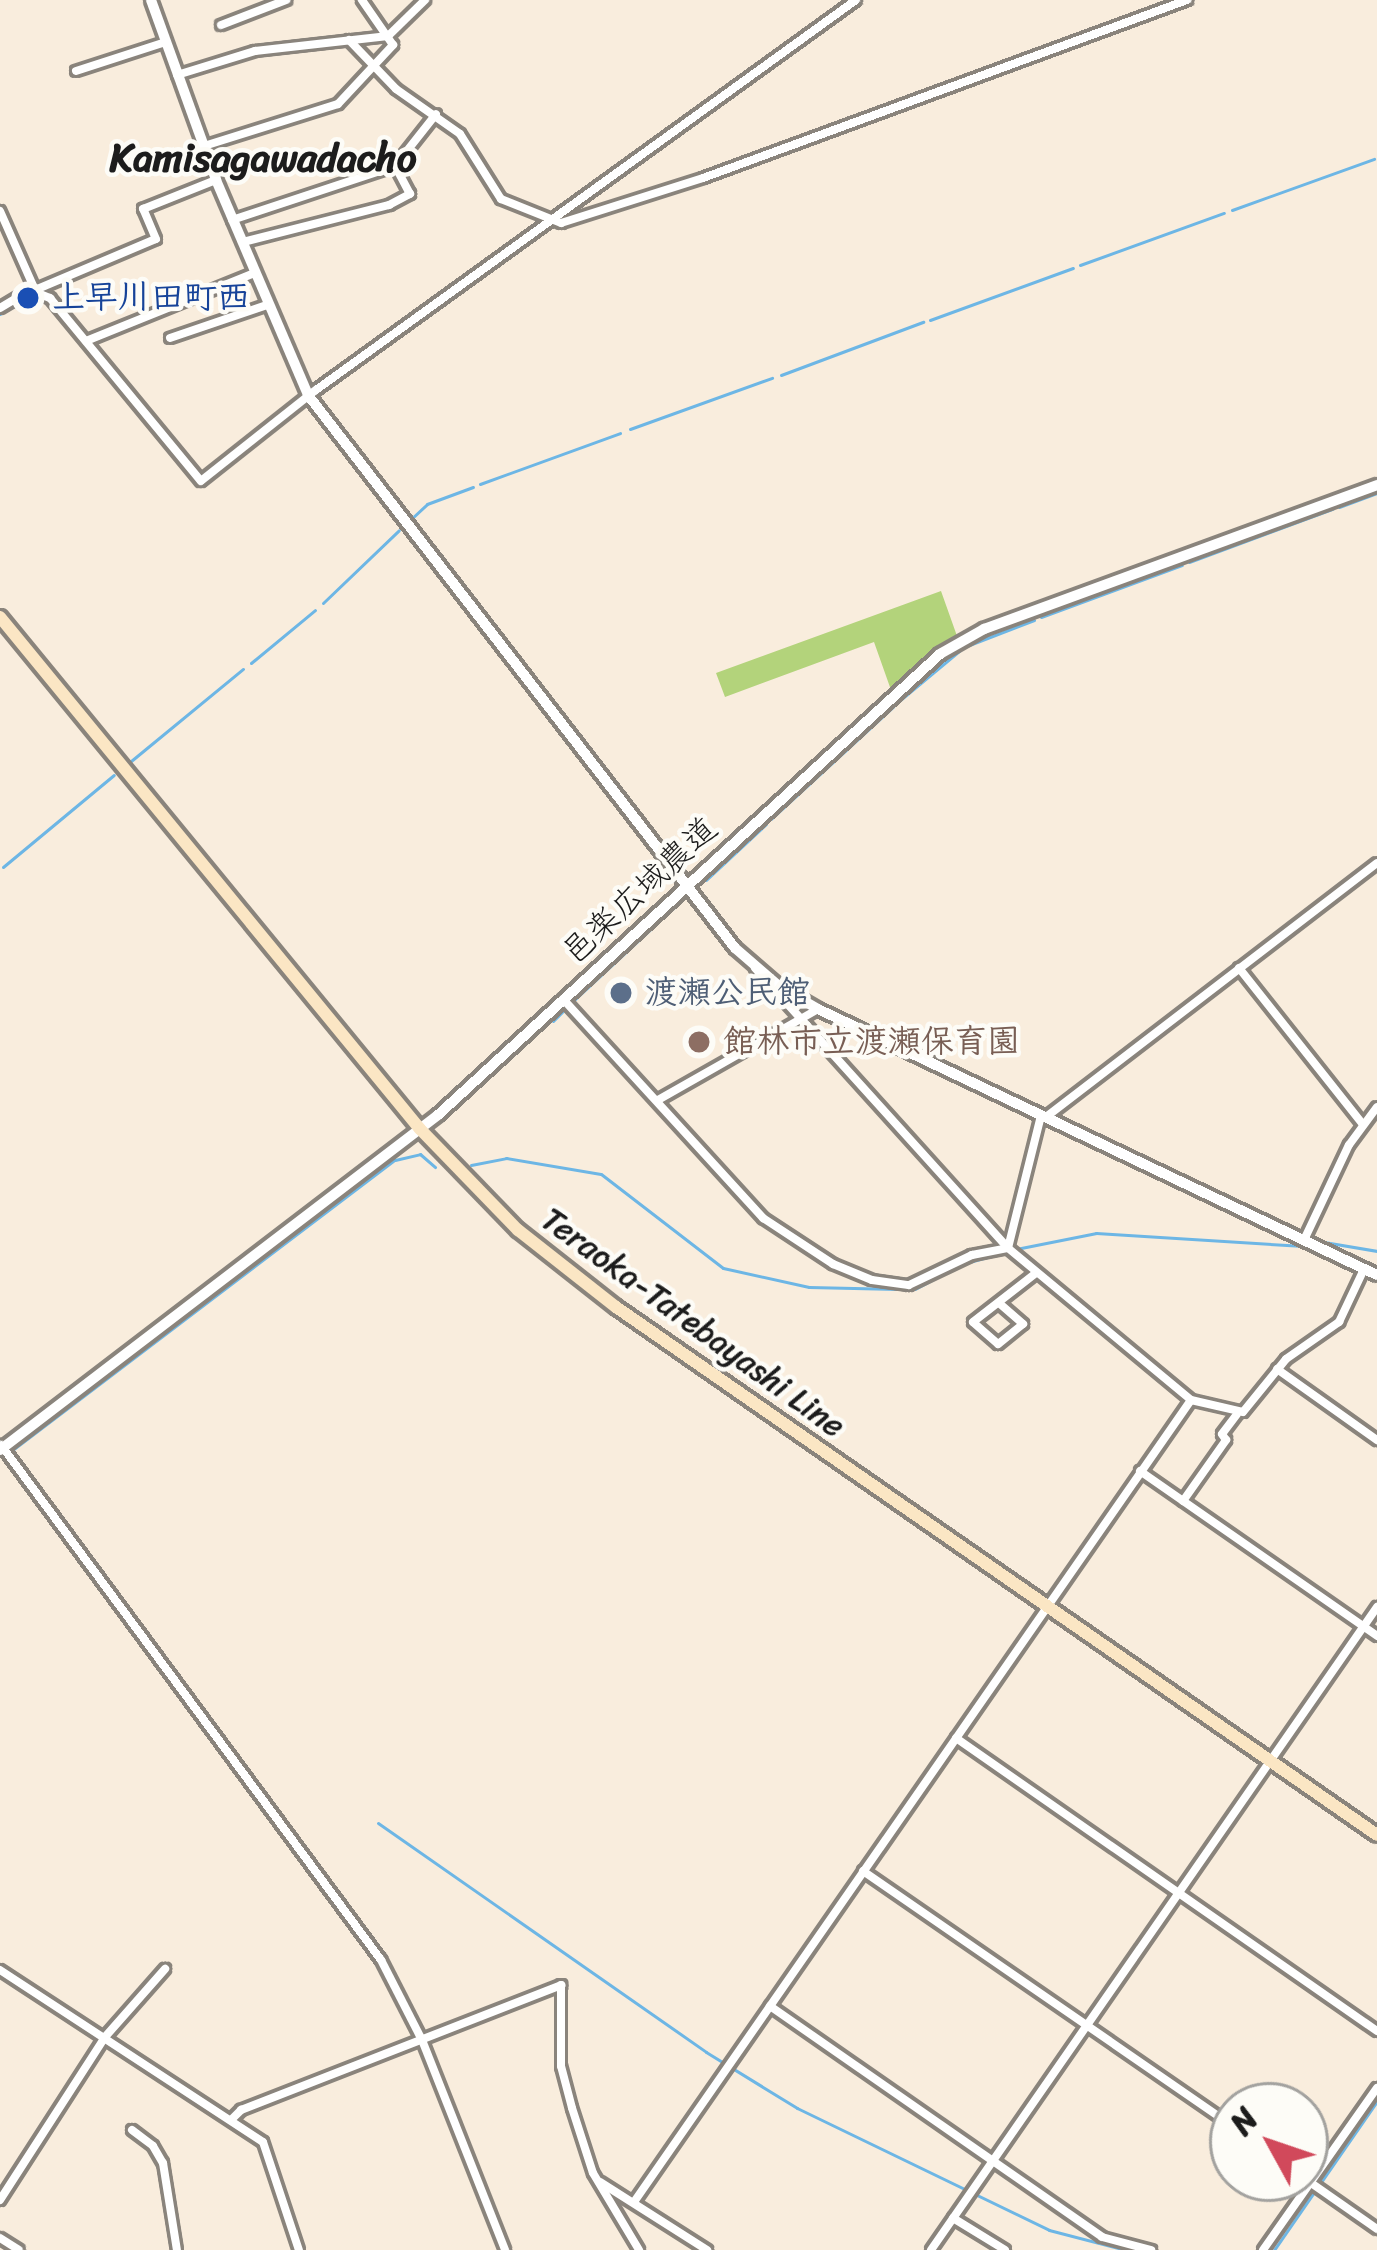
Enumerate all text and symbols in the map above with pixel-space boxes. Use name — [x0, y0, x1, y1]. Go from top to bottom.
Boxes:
district label: Kamisagawadacho — [109, 135, 417, 181]
place label: 上早川田町西 — [52, 278, 250, 318]
marker: 上早川田町西 — [15, 285, 41, 311]
street label: 邑楽広域農道 — [554, 809, 726, 973]
place label: 渡瀬公民館 — [645, 973, 810, 1013]
marker: 渡瀬公民館 — [608, 980, 634, 1006]
place label: 館林市立渡瀬保育園 — [723, 1022, 1020, 1062]
marker: 館林市立渡瀬保育園 — [686, 1029, 712, 1055]
street label: Teraoka-Tatebayashi Line — [534, 1200, 852, 1446]
north arrow — [1209, 2082, 1329, 2202]
text: N — [1214, 2093, 1273, 2148]

